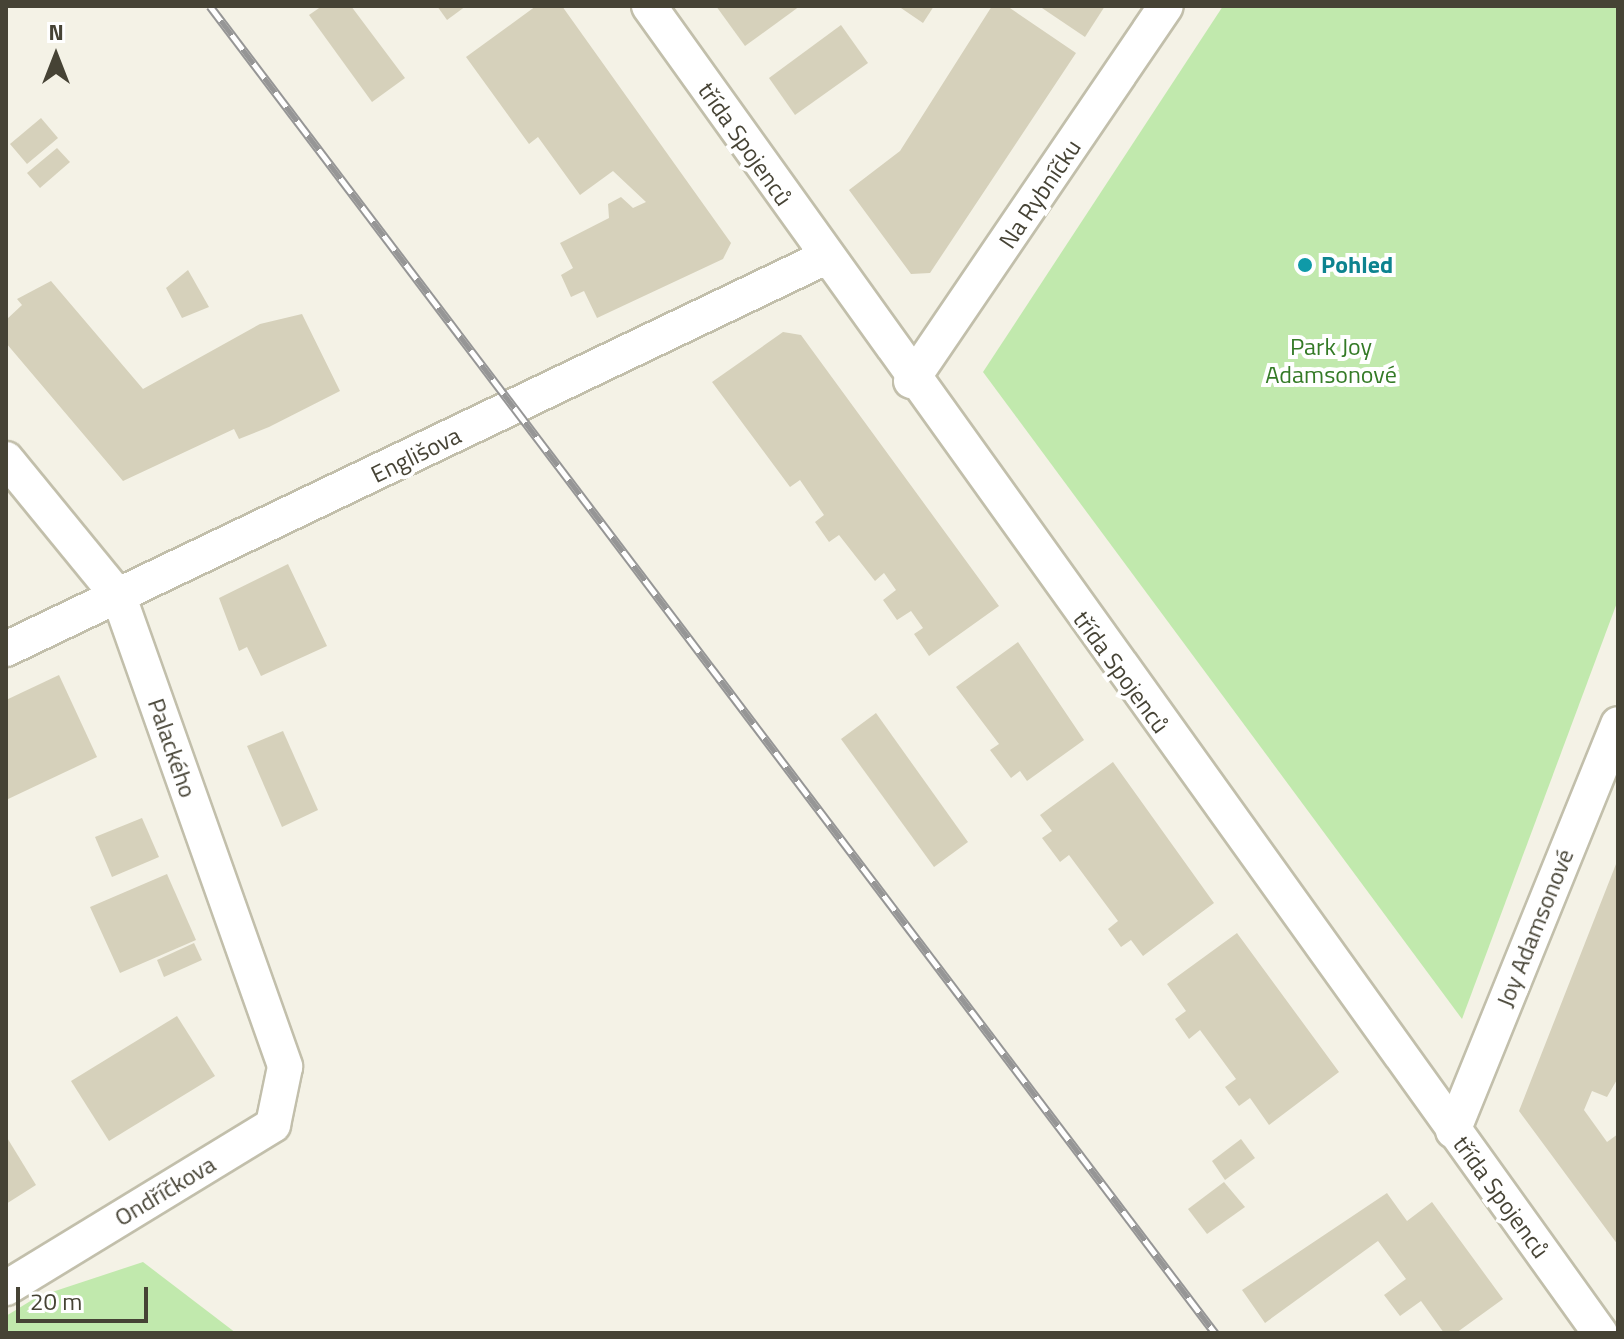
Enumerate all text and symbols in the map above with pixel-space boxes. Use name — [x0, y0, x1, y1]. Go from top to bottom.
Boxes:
text: N — [48, 15, 64, 49]
north arrow — [16, 16, 96, 96]
street label: třída Spojenců — [692, 77, 798, 211]
street label: Na Rybníčku — [993, 134, 1087, 254]
place label: Pohled — [1321, 251, 1393, 279]
marker: Pohled — [1296, 256, 1314, 274]
park label: Park Joy Adamsonové — [1265, 333, 1397, 389]
street label: Englišova — [366, 421, 466, 489]
street label: třída Spojenců — [1067, 605, 1175, 739]
street label: Palackého — [142, 695, 202, 801]
street label: Joy Adamsonové — [1490, 845, 1580, 1011]
street label: třída Spojenců — [1447, 1130, 1555, 1264]
street label: Ondříčkova — [109, 1150, 221, 1232]
scale bar — [20, 1271, 152, 1321]
text: 20 m — [30, 1283, 82, 1319]

